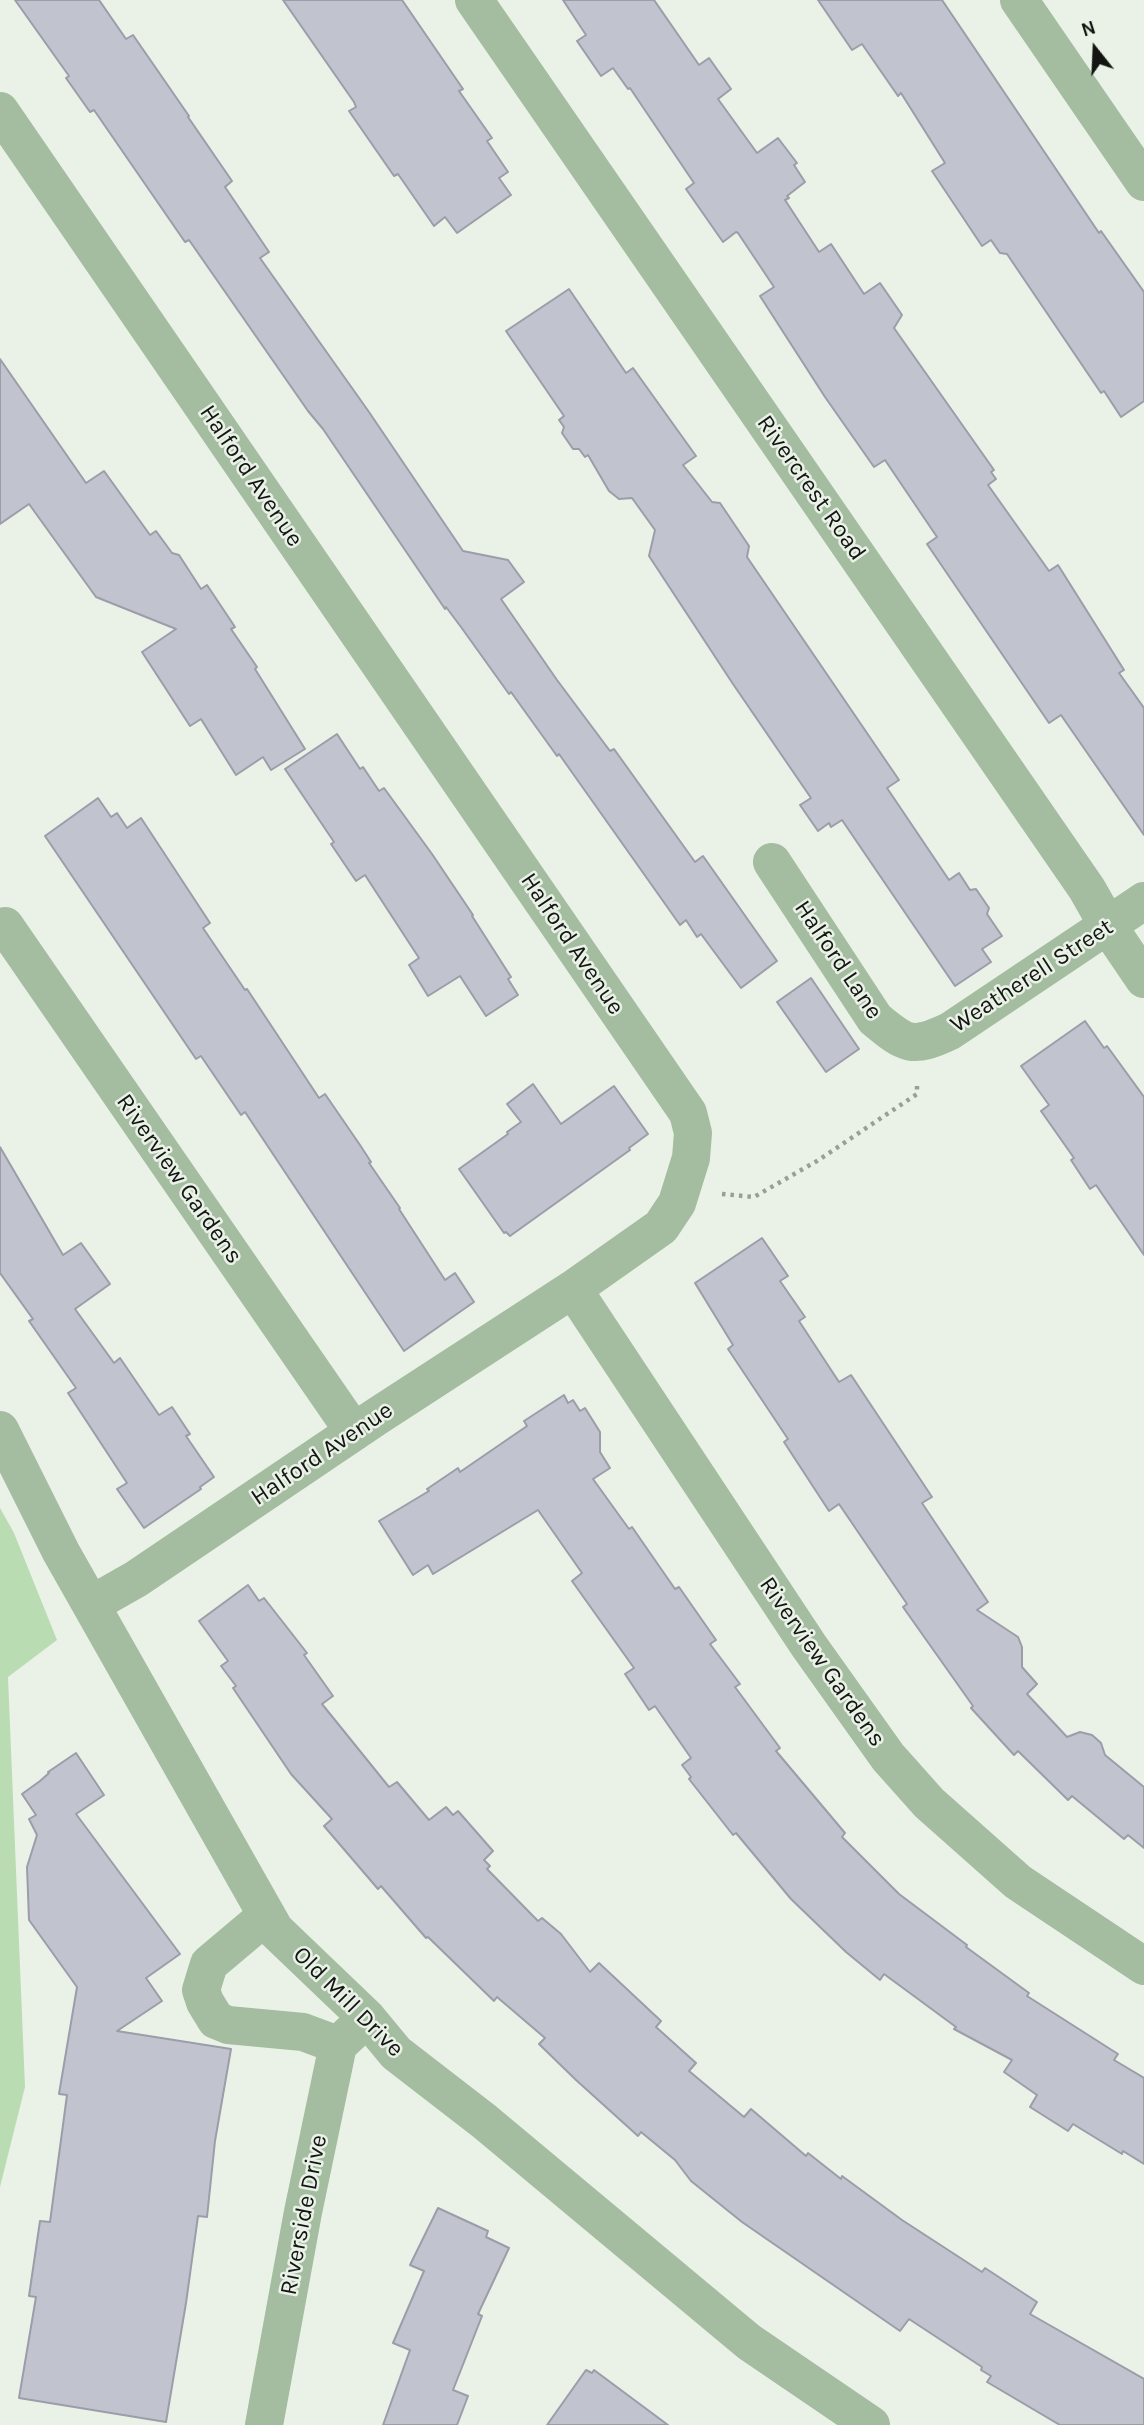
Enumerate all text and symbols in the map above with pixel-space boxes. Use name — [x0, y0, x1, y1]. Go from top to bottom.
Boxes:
north arrow — [1060, 14, 1130, 84]
text: N — [1079, 16, 1098, 42]
street label: Halford Avenue — [193, 400, 309, 552]
street label: Rivercrest Road — [750, 410, 872, 566]
street label: Halford Avenue — [514, 868, 630, 1020]
street label: Halford Lane — [788, 895, 888, 1025]
street label: Weatherell Street — [945, 913, 1119, 1039]
street label: Riverview Gardens — [110, 1089, 248, 1269]
street label: Halford Avenue — [246, 1396, 398, 1512]
street label: Riverview Gardens — [753, 1572, 891, 1752]
street label: Old Mill Drive — [287, 1941, 409, 2063]
street label: Riverside Drive — [274, 2132, 334, 2298]

